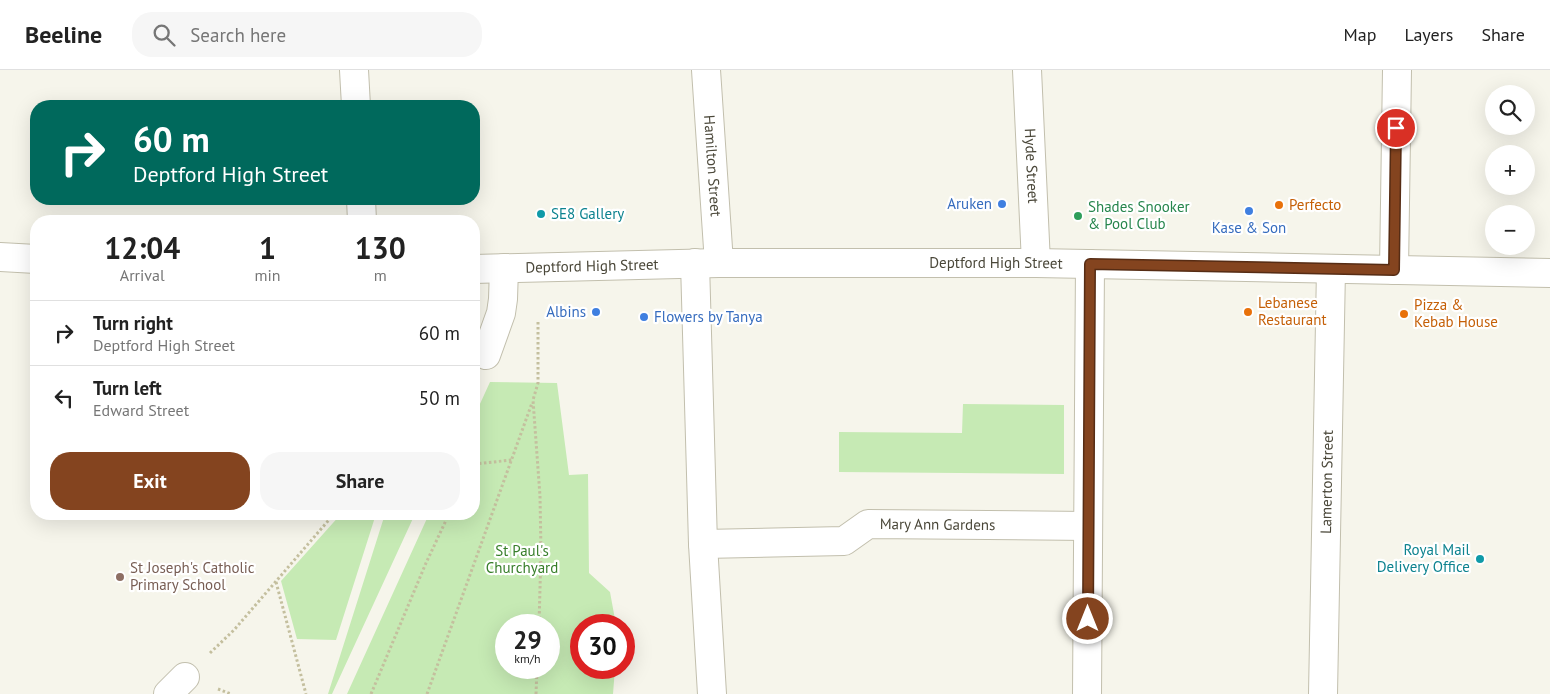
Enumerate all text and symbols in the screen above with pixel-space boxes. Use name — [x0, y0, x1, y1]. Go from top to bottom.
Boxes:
search box — [132, 12, 482, 57]
text: Beeline — [25, 19, 102, 50]
icon: search — [150, 21, 178, 49]
text: Search here — [190, 23, 286, 47]
text: Map — [1344, 23, 1376, 46]
text: Layers — [1404, 23, 1453, 46]
text: Share — [1481, 23, 1525, 46]
map controls — [1485, 85, 1535, 255]
button: search — [1485, 85, 1535, 135]
pin — [1375, 107, 1417, 149]
street label: Hamilton Street — [700, 114, 726, 217]
icon: arrive — [1382, 114, 1410, 142]
text: 60 m — [133, 116, 210, 162]
icon: right — [50, 120, 115, 185]
street label: Hyde Street — [1021, 128, 1043, 204]
button: + — [1485, 145, 1535, 195]
text: Deptford High Street — [133, 160, 328, 188]
place label: Aruken — [947, 194, 992, 213]
place label: Perfecto — [1289, 195, 1341, 214]
place label: Shades Snooker & Pool Club — [1088, 197, 1190, 233]
marker: Aruken — [996, 198, 1008, 210]
marker: Perfecto — [1273, 199, 1285, 211]
place label: SE8 Gallery — [551, 204, 624, 223]
marker: Kase & Son — [1243, 205, 1255, 217]
button: − — [1485, 205, 1535, 255]
marker: SE8 Gallery — [535, 208, 547, 220]
marker: Shades Snooker & Pool Club — [1072, 210, 1084, 222]
place label: Kase & Son — [1212, 218, 1286, 237]
text: 12:04 — [104, 228, 180, 267]
text: 1 — [259, 228, 276, 267]
text: 130 — [355, 228, 406, 267]
street label: Deptford High Street — [929, 253, 1063, 273]
street label: Deptford High Street — [525, 254, 659, 277]
text: Arrival — [120, 265, 165, 285]
text: min — [255, 265, 281, 285]
text: m — [374, 265, 387, 285]
place label: Lebanese Restaurant — [1258, 293, 1327, 329]
place label: Pizza & Kebab House — [1414, 295, 1498, 331]
place label: Albins — [546, 302, 586, 321]
marker: Albins — [590, 306, 602, 318]
marker: Lebanese Restaurant — [1242, 306, 1254, 318]
place label: Flowers by Tanya — [654, 307, 763, 326]
marker: Pizza & Kebab House — [1398, 308, 1410, 320]
text: Turn right — [93, 311, 173, 335]
marker: Flowers by Tanya — [638, 311, 650, 323]
icon: right — [50, 319, 78, 347]
text: 60 m — [419, 321, 460, 345]
text: Deptford High Street — [93, 335, 235, 355]
text: Turn left — [93, 376, 162, 400]
icon: left — [50, 384, 78, 412]
text: 50 m — [419, 386, 460, 410]
text: Edward Street — [93, 400, 189, 420]
street label: Lamerton Street — [1316, 430, 1337, 534]
button: Exit — [50, 452, 250, 510]
button: Share — [260, 452, 460, 510]
street label: Mary Ann Gardens — [880, 514, 995, 534]
place label: Royal Mail Delivery Office — [1377, 540, 1471, 576]
park label: St Paul's Churchyard — [486, 541, 558, 577]
marker: Royal Mail Delivery Office — [1474, 553, 1486, 565]
place label: St Joseph's Catholic Primary School — [130, 558, 255, 594]
marker: St Joseph's Catholic Primary School — [114, 571, 126, 583]
position arrow — [1061, 592, 1113, 644]
speed limit sign: 30 — [570, 614, 635, 679]
text: 29 — [513, 624, 542, 656]
text: km/h — [514, 651, 541, 666]

